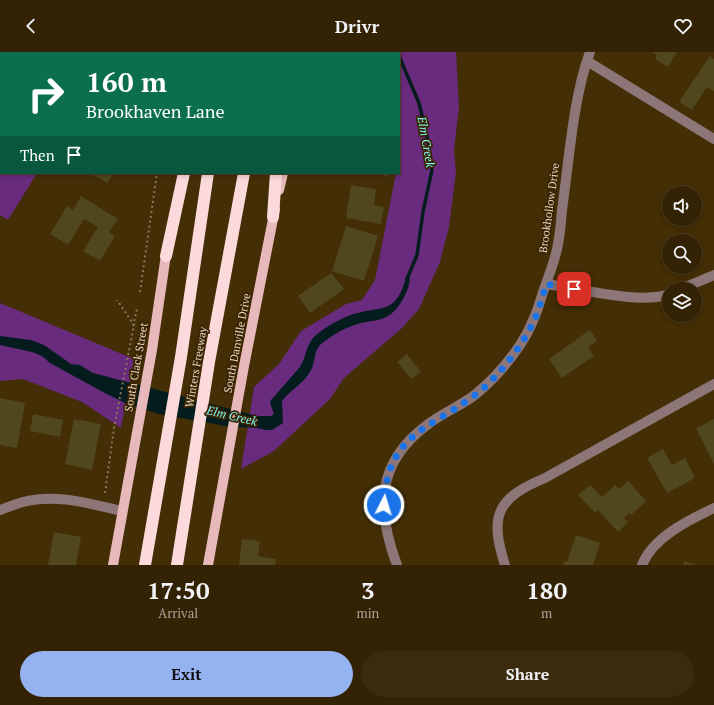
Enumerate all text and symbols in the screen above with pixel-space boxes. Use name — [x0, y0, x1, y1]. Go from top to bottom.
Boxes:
text: Drivr — [335, 14, 379, 38]
icon: back — [20, 15, 42, 37]
icon: heart — [672, 15, 694, 37]
text: 160 m — [86, 63, 167, 100]
icon: right — [20, 68, 72, 120]
text: Brookhaven Lane — [86, 99, 224, 123]
water label: Elm Creek — [414, 114, 438, 169]
icon: arrive — [63, 144, 85, 166]
text: Then — [20, 145, 55, 165]
street label: Brookhollow Drive — [536, 162, 562, 254]
map controls — [662, 186, 702, 322]
button: sound — [662, 186, 702, 226]
button: search — [662, 234, 702, 274]
pin — [557, 272, 591, 306]
icon: arrive — [563, 278, 585, 300]
button: layers — [662, 282, 702, 322]
street label: South Danville Drive — [220, 291, 254, 394]
street label: South Clack Street — [121, 321, 151, 413]
street label: Winters Freeway — [182, 325, 210, 408]
water label: Elm Creek — [204, 402, 259, 429]
position arrow — [363, 484, 405, 526]
text: 17:50 — [147, 574, 209, 606]
text: 3 — [361, 574, 375, 606]
text: 180 — [526, 574, 567, 606]
text: Arrival — [158, 604, 198, 622]
text: min — [356, 604, 379, 622]
text: m — [541, 604, 552, 622]
button: Exit — [20, 651, 353, 697]
button: Share — [361, 651, 694, 697]

